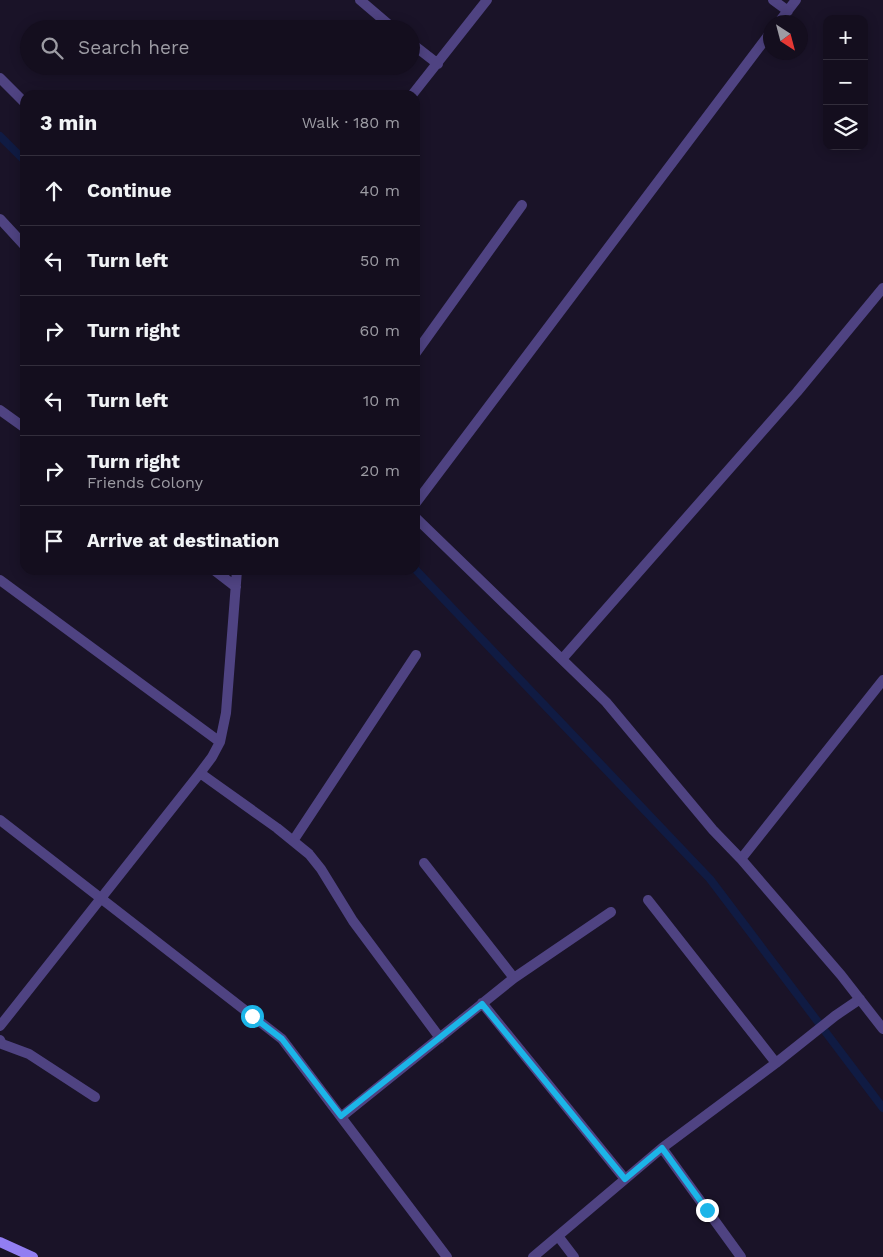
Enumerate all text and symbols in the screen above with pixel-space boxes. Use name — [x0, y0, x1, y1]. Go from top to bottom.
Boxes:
north arrow — [763, 15, 808, 60]
map controls — [823, 15, 868, 150]
button: + — [823, 15, 868, 60]
search box — [20, 20, 420, 75]
icon: search — [38, 34, 66, 62]
text: Search here — [78, 36, 189, 59]
button: − — [823, 60, 868, 105]
button: layers — [823, 105, 868, 150]
text: 3 min — [40, 110, 97, 135]
text: Walk · 180 m — [302, 113, 400, 132]
icon: ahead — [40, 177, 68, 205]
text: Continue — [87, 179, 171, 202]
text: 40 m — [360, 181, 400, 200]
icon: left — [40, 247, 68, 275]
text: Turn left — [87, 249, 168, 272]
text: 50 m — [360, 251, 400, 270]
icon: right — [40, 317, 68, 345]
text: Turn right — [87, 319, 180, 342]
text: 60 m — [360, 321, 400, 340]
icon: left — [40, 387, 68, 415]
text: Turn left — [87, 389, 168, 412]
text: 10 m — [363, 391, 400, 410]
text: Turn right — [87, 450, 180, 473]
icon: right — [40, 457, 68, 485]
text: 20 m — [360, 461, 400, 480]
text: Friends Colony — [87, 473, 203, 492]
icon: arrive — [40, 527, 68, 555]
text: Arrive at destination — [87, 529, 279, 552]
route start — [241, 1005, 264, 1028]
route end — [696, 1199, 719, 1222]

